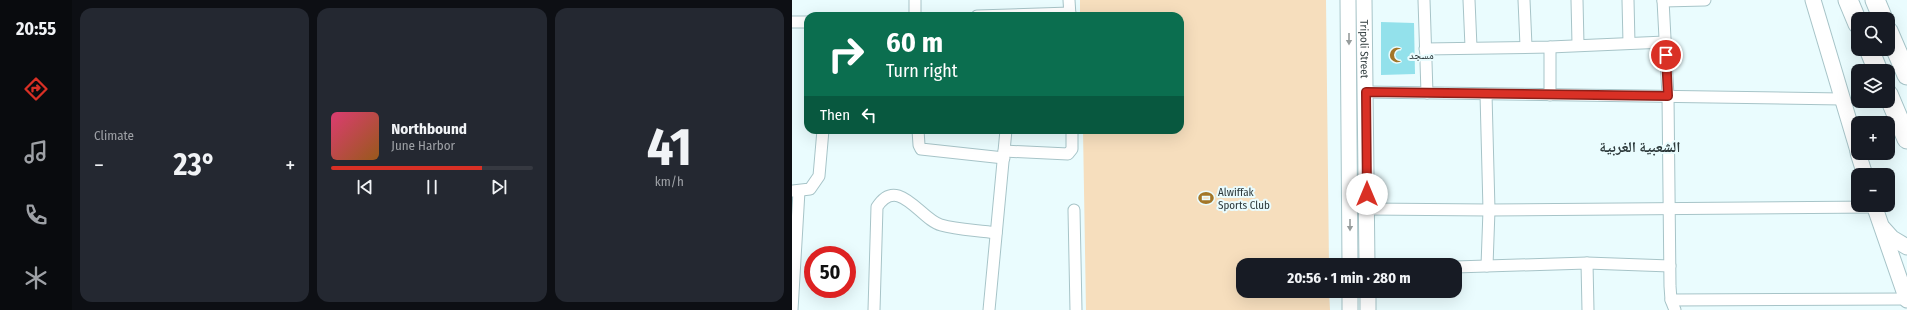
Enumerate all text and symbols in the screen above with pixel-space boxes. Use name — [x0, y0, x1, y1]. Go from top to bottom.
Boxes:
map controls — [1851, 12, 1895, 212]
button: search — [1851, 12, 1895, 56]
text: 20:55 — [16, 18, 56, 40]
street label: Tripoli Street — [1357, 20, 1371, 79]
text: 60 m — [886, 26, 943, 59]
icon: right — [820, 28, 872, 80]
one-way arrow — [1346, 33, 1352, 46]
pin — [1649, 38, 1683, 72]
icon: arrive — [1655, 44, 1677, 66]
mosque icon: مسجد — [1388, 46, 1406, 64]
place label: مسجد — [1409, 49, 1434, 62]
text: Turn right — [886, 60, 958, 82]
button: layers — [1851, 64, 1895, 108]
icon: directions — [22, 75, 50, 103]
icon: left — [858, 104, 880, 126]
text: Then — [820, 106, 850, 124]
text: 41 — [647, 116, 692, 179]
button: + — [1851, 116, 1895, 160]
text: Northbound — [391, 120, 467, 138]
text: Climate — [94, 128, 134, 143]
icon: music — [22, 138, 50, 166]
text: June Harbor — [391, 138, 455, 153]
district label: الشعبية الغربية — [1599, 138, 1681, 156]
text: 23° — [174, 147, 216, 183]
text: − — [94, 152, 104, 179]
text: + — [285, 152, 295, 179]
button: − — [1851, 168, 1895, 212]
position arrow — [1346, 173, 1388, 215]
text: km/h — [655, 174, 684, 189]
icon: previous — [354, 176, 376, 198]
icon: pause — [421, 176, 443, 198]
icon: next — [488, 176, 510, 198]
place label: Alwiffak Sports Club — [1218, 186, 1270, 212]
sports icon: Alwiffak Sports Club — [1197, 189, 1215, 207]
icon: phone — [22, 201, 50, 229]
one-way arrow — [1347, 219, 1353, 232]
speed limit sign: 50 — [804, 246, 856, 298]
icon: climate — [22, 264, 50, 292]
text: 20:56 · 1 min · 280 m — [1287, 269, 1411, 287]

